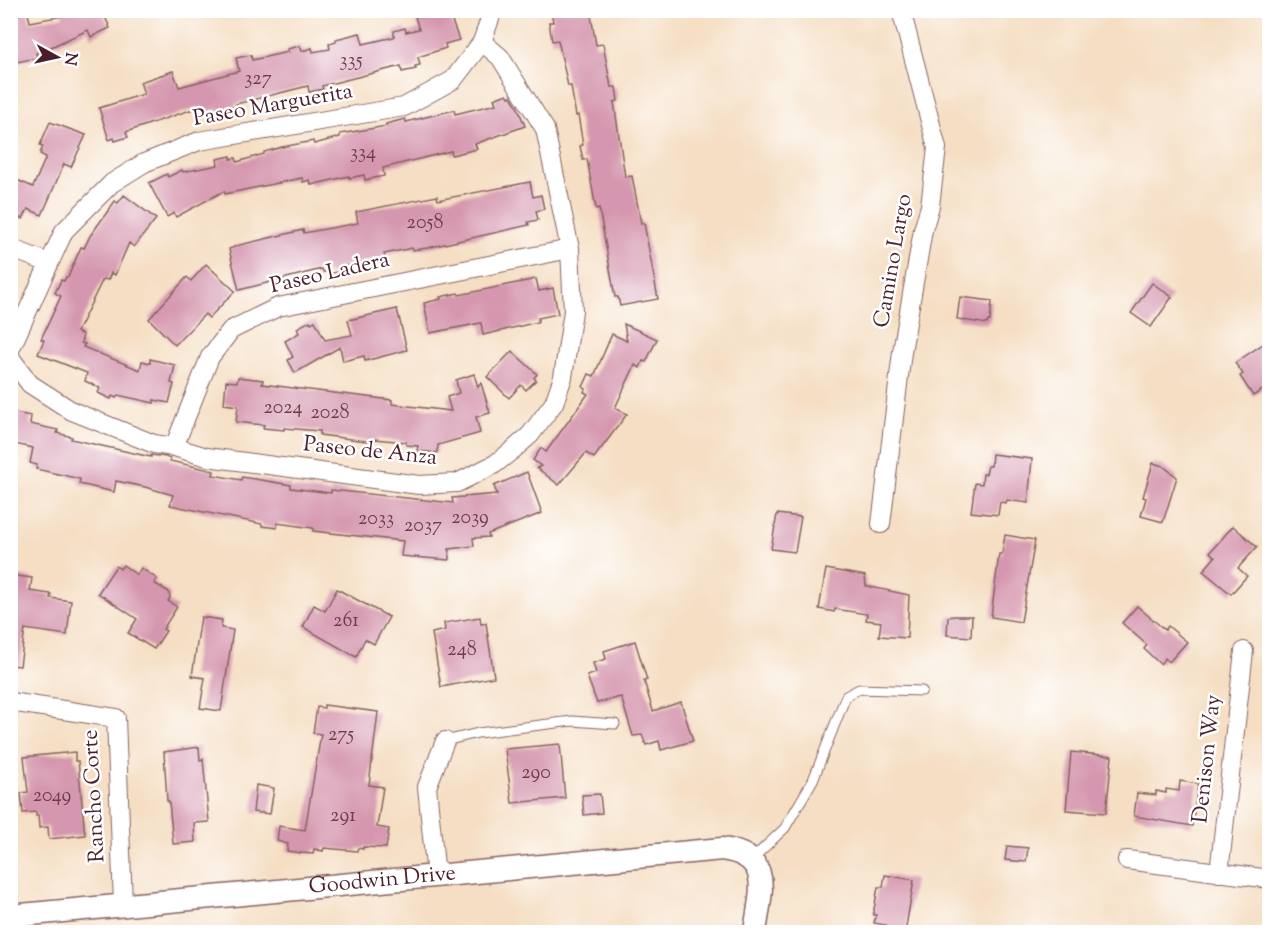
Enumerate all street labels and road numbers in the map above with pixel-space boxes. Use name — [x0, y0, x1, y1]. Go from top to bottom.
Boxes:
street label: Paseo Marguerita — [191, 76, 355, 136]
street label: Camino Largo — [866, 191, 922, 331]
street label: Paseo Ladera — [267, 245, 393, 303]
street label: Paseo de Anza — [302, 429, 438, 475]
street label: Denison Way — [1185, 693, 1231, 825]
street label: Rancho Corte — [76, 729, 114, 863]
street label: Goodwin Drive — [307, 858, 457, 904]

